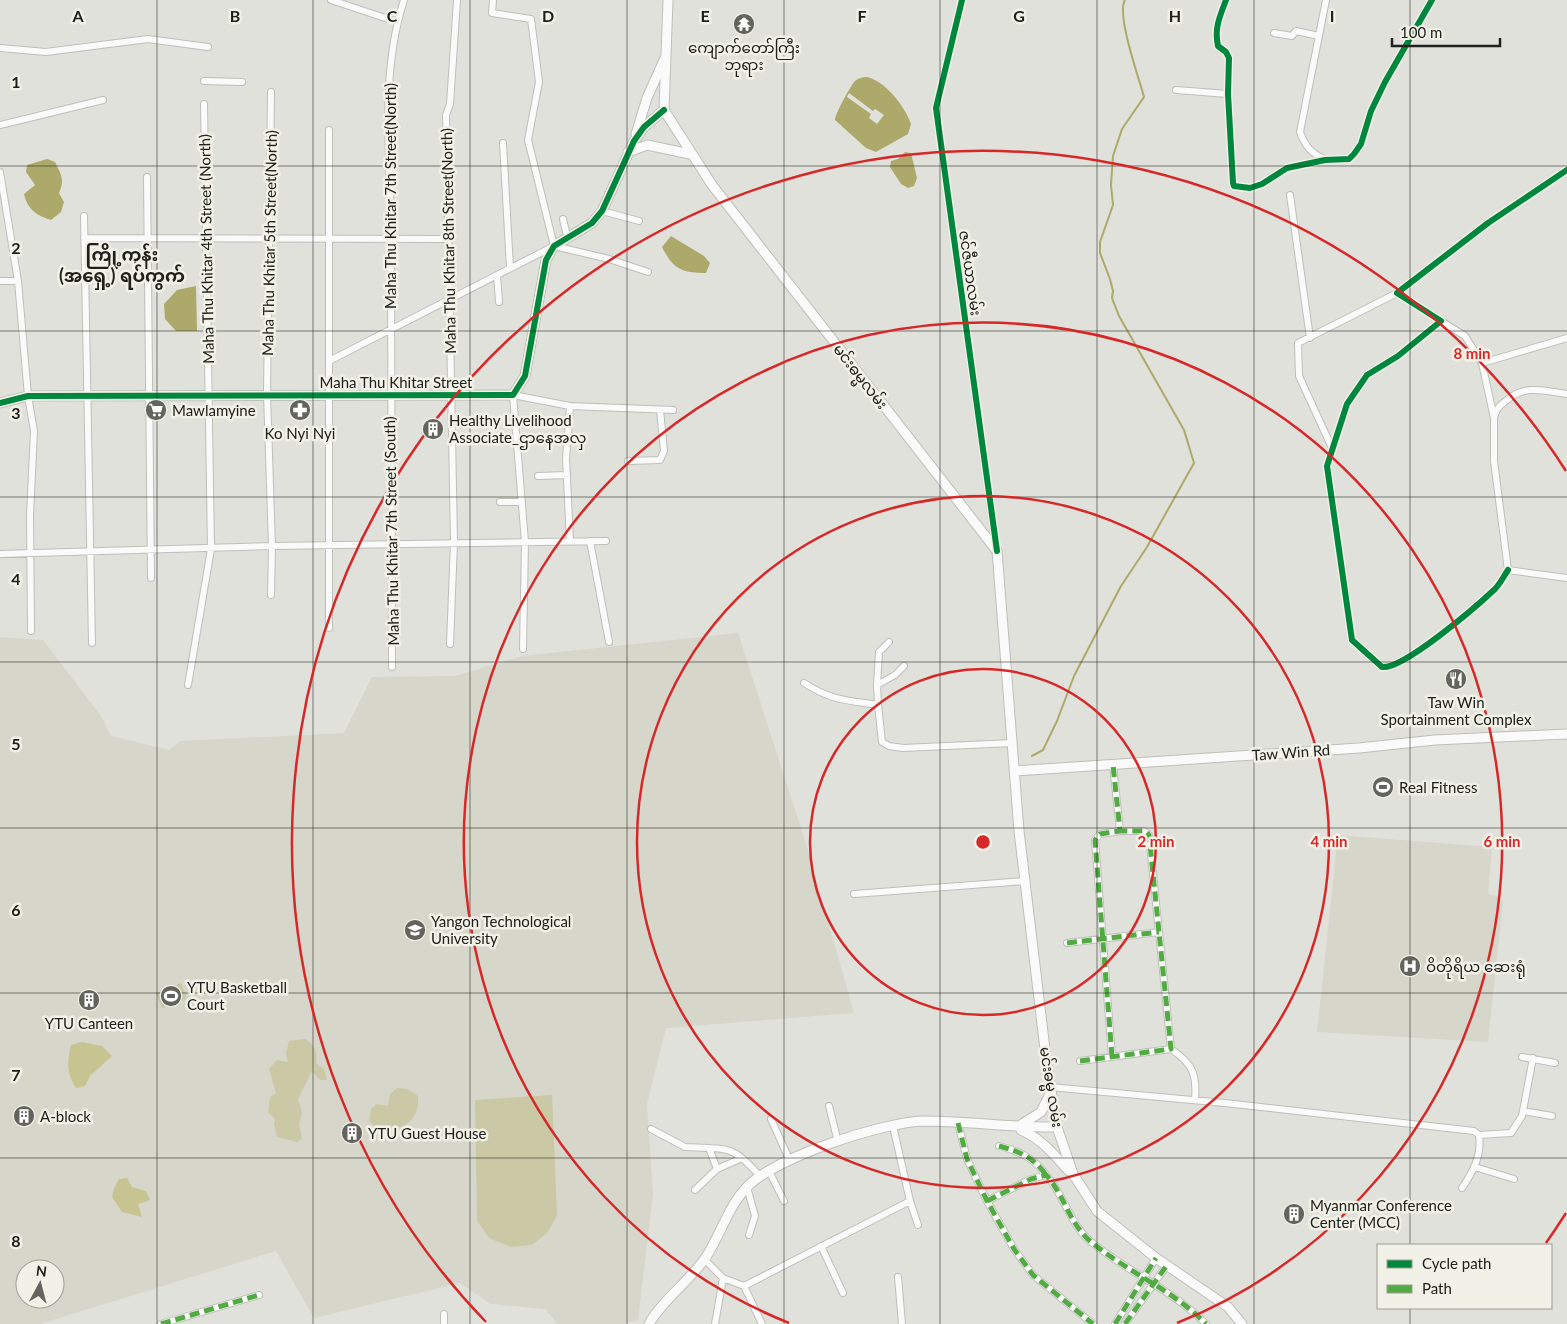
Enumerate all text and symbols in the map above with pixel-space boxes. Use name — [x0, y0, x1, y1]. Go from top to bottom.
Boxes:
text: A — [71, 6, 84, 25]
text: B — [230, 6, 240, 25]
text: C — [387, 6, 398, 25]
text: D — [542, 6, 554, 25]
text: E — [700, 6, 710, 25]
text: F — [857, 6, 867, 25]
text: G — [1013, 6, 1025, 25]
text: H — [1169, 6, 1181, 25]
text: I — [1330, 6, 1334, 25]
temple icon: ကျောက်တော်ကြီး ဘုရား — [732, 12, 756, 36]
scale bar — [1392, 15, 1500, 47]
text: 100 m — [1400, 23, 1442, 41]
place label: ကျောက်တော်ကြီး ဘုရား — [688, 38, 800, 77]
text: 1 — [11, 72, 21, 91]
street label: Maha Thu Khitar 7th Street(North) — [381, 83, 399, 309]
street label: Maha Thu Khitar 8th Street(North) — [437, 128, 459, 354]
street label: Maha Thu Khitar 5th Street(North) — [258, 130, 280, 356]
street label: Maha Thu Khitar 4th Street (North) — [195, 134, 217, 364]
street label: ဇင်ဇီယာလမ်း — [956, 229, 986, 317]
text: 2 — [11, 238, 21, 257]
district label: ကြို့ကုန်း (အရှေ့) ရပ်ကွက် — [59, 243, 185, 290]
street label: မင်းဓမ္မလမ်း — [827, 340, 892, 415]
text: 8 min — [1453, 344, 1491, 362]
street label: Maha Thu Khitar Street — [320, 373, 473, 391]
supermarket icon: Mawlamyine — [144, 398, 168, 422]
pharmacy icon: Ko Nyi Nyi — [288, 398, 312, 422]
place label: Mawlamyine — [172, 401, 256, 419]
text: 3 — [11, 403, 21, 422]
place label: Healthy Livelihood Associate_ဌာနေအလှ — [449, 411, 586, 450]
street label: Maha Thu Khitar 7th Street (South) — [380, 416, 402, 646]
building icon: Healthy Livelihood Associate_ဌာနေအလှ — [421, 417, 445, 441]
place label: Ko Nyi Nyi — [265, 424, 335, 442]
text: 4 — [11, 569, 21, 588]
restaurant icon: Taw Win Sportainment Complex — [1444, 667, 1468, 691]
place label: Taw Win Sportainment Complex — [1381, 693, 1532, 728]
text: 5 — [11, 734, 21, 753]
street label: Taw Win Rd — [1251, 740, 1331, 764]
sports icon: Real Fitness — [1371, 775, 1395, 799]
place label: Real Fitness — [1399, 778, 1477, 796]
text: 2 min — [1137, 832, 1175, 850]
text: 4 min — [1310, 832, 1348, 850]
text: 6 min — [1483, 832, 1521, 850]
centre of rings — [974, 833, 992, 851]
text: 6 — [11, 900, 21, 919]
place label: Yangon Technological University — [431, 912, 571, 947]
school or university icon: Yangon Technological University — [403, 918, 427, 942]
hospital icon: ဝိတိုရိယ ဆေးရုံ — [1398, 954, 1422, 978]
place label: ဝိတိုရိယ ဆေးရုံ — [1426, 957, 1526, 979]
place label: YTU Basketball Court — [187, 978, 287, 1013]
sports icon: YTU Basketball Court — [159, 984, 183, 1008]
building icon: YTU Canteen — [77, 988, 101, 1012]
place label: YTU Canteen — [45, 1014, 133, 1032]
street label: မင်းဓမ္မ လမ်း — [1032, 1045, 1067, 1129]
text: 7 — [11, 1065, 21, 1084]
building icon: A-block — [12, 1104, 36, 1128]
place label: A-block — [40, 1107, 91, 1125]
building icon: YTU Guest House — [340, 1121, 364, 1145]
place label: YTU Guest House — [368, 1124, 486, 1142]
place label: Myanmar Conference Center (MCC) — [1310, 1196, 1452, 1231]
building icon: Myanmar Conference Center (MCC) — [1282, 1202, 1306, 1226]
text: 8 — [11, 1231, 21, 1250]
legend — [1377, 1244, 1552, 1309]
text: Cycle path — [1422, 1254, 1491, 1272]
north arrow — [15, 1259, 65, 1309]
text: N — [35, 1262, 48, 1280]
text: Path — [1422, 1279, 1452, 1297]

